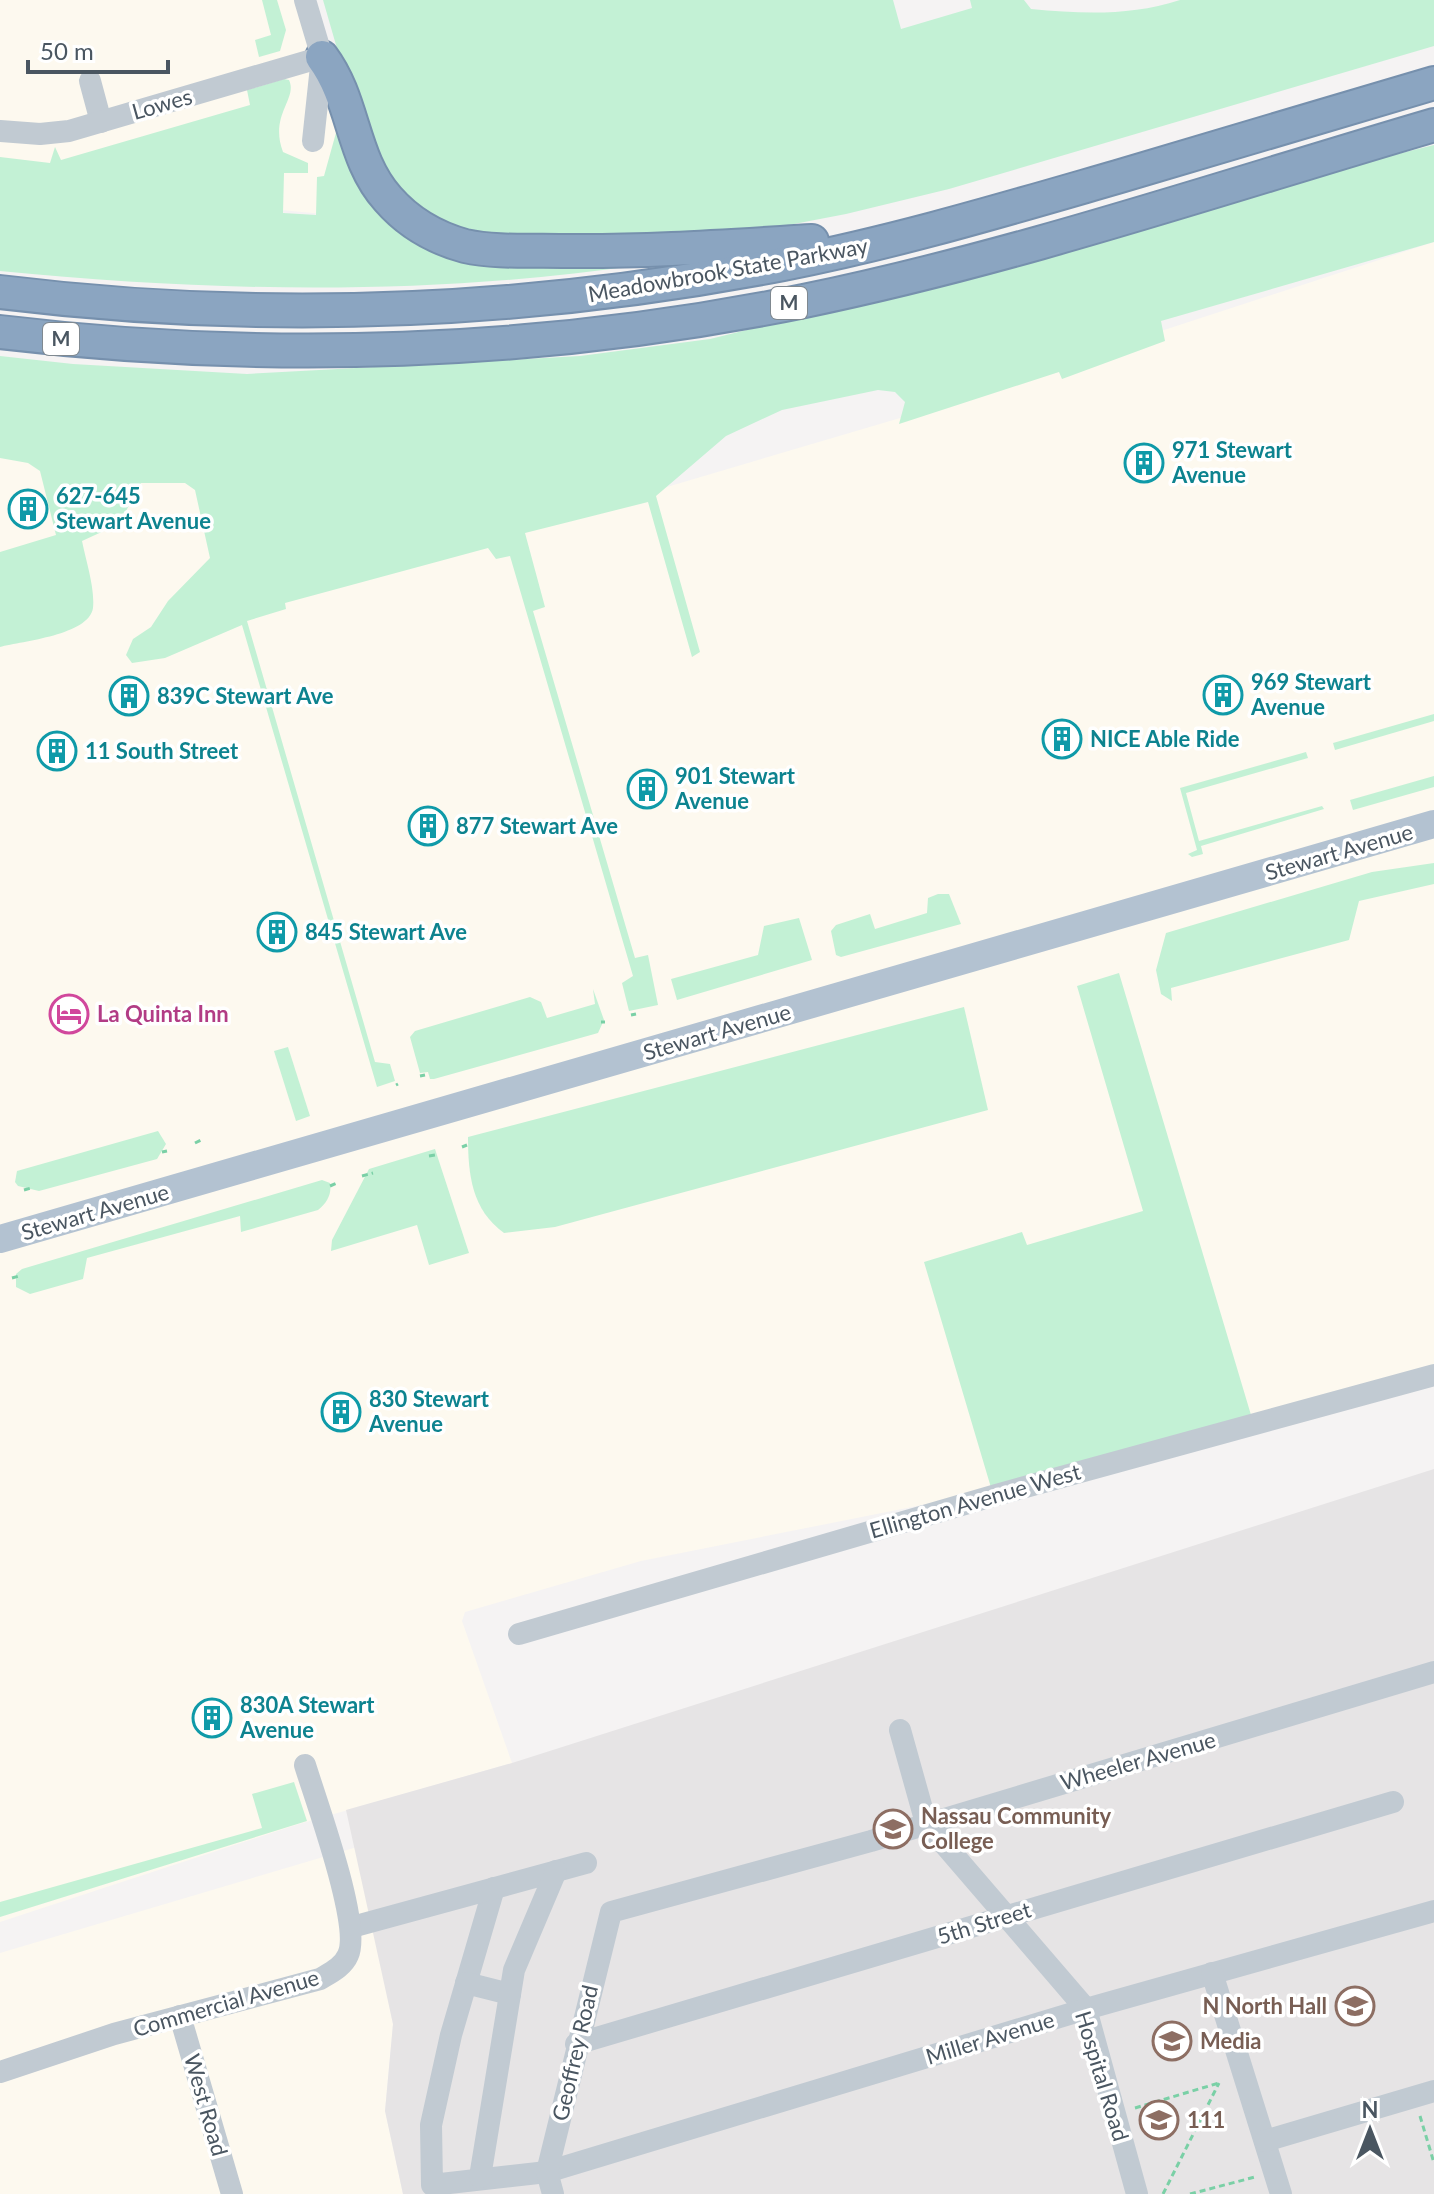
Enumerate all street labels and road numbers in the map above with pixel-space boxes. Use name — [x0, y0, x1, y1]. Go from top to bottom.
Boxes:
street label: Lowes — [129, 82, 195, 125]
street label: Meadowbrook State Parkway — [586, 232, 870, 308]
road number: M — [771, 287, 807, 319]
road number: M — [43, 323, 79, 355]
street label: Stewart Avenue — [1262, 818, 1416, 886]
street label: Stewart Avenue — [640, 998, 794, 1066]
street label: Stewart Avenue — [18, 1178, 172, 1246]
street label: Ellington Avenue West — [866, 1457, 1084, 1544]
street label: Wheeler Avenue — [1057, 1725, 1219, 1796]
street label: 5th Street — [934, 1895, 1034, 1950]
street label: Commercial Avenue — [130, 1963, 322, 2042]
street label: Geoffrey Road — [546, 1982, 603, 2123]
street label: Miller Avenue — [922, 2005, 1057, 2070]
street label: Hospital Road — [1070, 2008, 1135, 2144]
street label: West Road — [179, 2051, 234, 2159]

